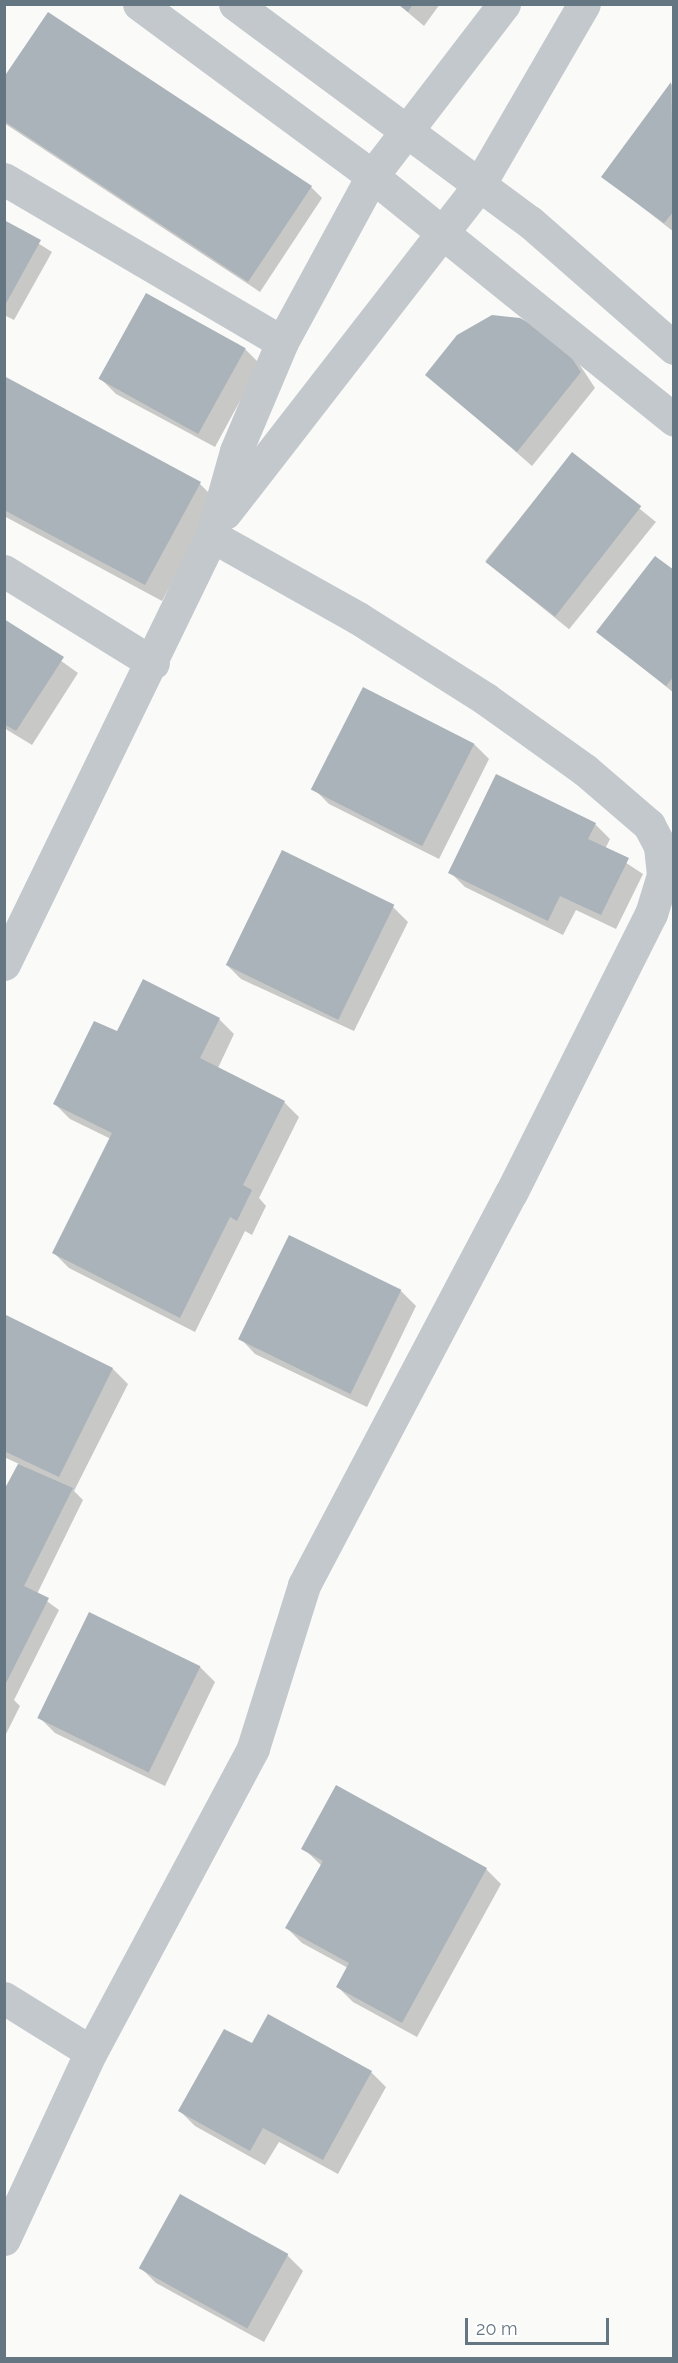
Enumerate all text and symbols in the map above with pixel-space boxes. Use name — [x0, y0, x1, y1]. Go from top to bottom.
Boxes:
scale bar — [468, 2306, 612, 2344]
text: 20 m — [476, 2318, 518, 2339]

